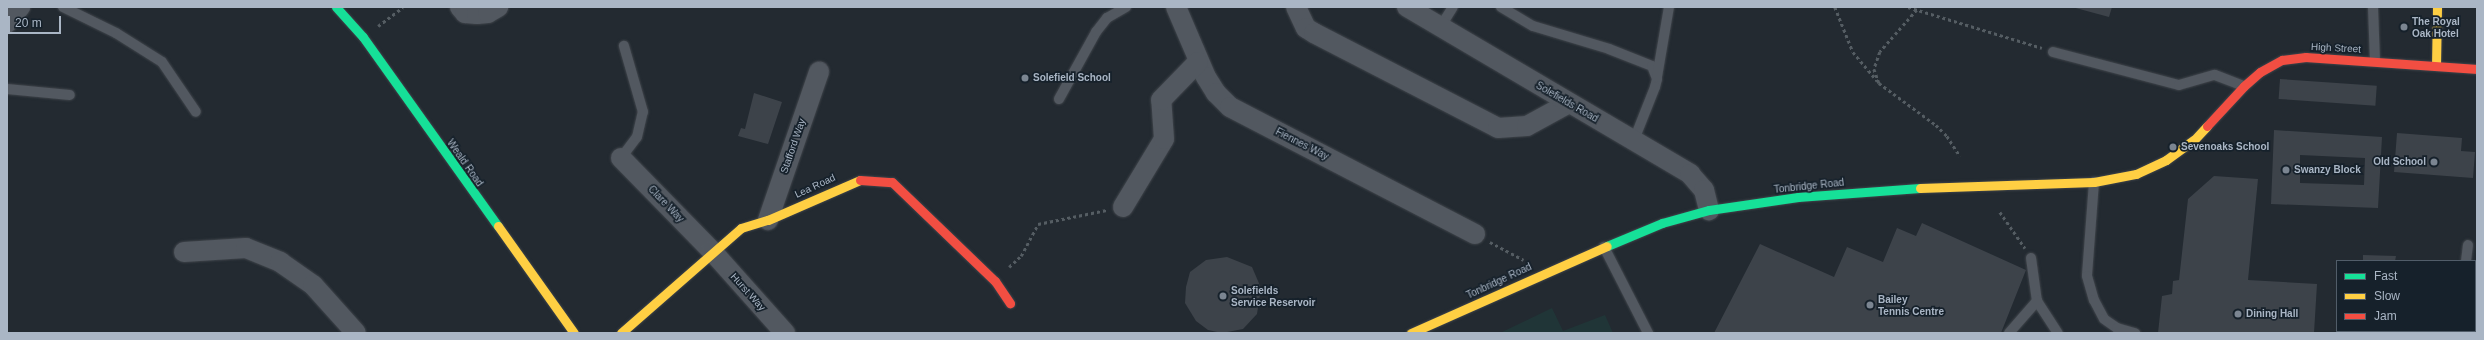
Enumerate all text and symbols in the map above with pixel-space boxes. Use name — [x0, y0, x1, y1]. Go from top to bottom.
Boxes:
scale bar — [10, 8, 63, 34]
place label: The Royal Oak Hotel — [2412, 15, 2460, 38]
text: 20 m — [15, 16, 42, 30]
marker: The Royal Oak Hotel — [2399, 22, 2409, 32]
street label: High Street — [2311, 41, 2361, 55]
place label: Solefield School — [1033, 72, 1111, 84]
marker: Solefield School — [1020, 73, 1030, 83]
street label: Solefields Road — [1534, 79, 1600, 125]
street label: Stafford Way — [778, 117, 808, 175]
street label: Fiennes Way — [1273, 125, 1331, 163]
street label: Weald Road — [444, 137, 486, 189]
place label: Sevenoaks School — [2181, 141, 2269, 153]
marker: Sevenoaks School — [2168, 142, 2178, 152]
place label: Old School — [2373, 156, 2426, 168]
marker: Old School — [2429, 157, 2439, 167]
place label: Swanzy Block — [2294, 164, 2361, 176]
marker: Swanzy Block — [2281, 165, 2291, 175]
street label: Lea Road — [793, 171, 837, 201]
street label: Tonbridge Road — [1773, 176, 1845, 196]
street label: Clare Way — [646, 183, 686, 225]
legend — [2336, 260, 2476, 332]
street label: Tonbridge Road — [1464, 261, 1534, 301]
text: Fast — [2374, 269, 2397, 283]
street label: Hurst Way — [728, 271, 768, 313]
place label: Solefields Service Reservoir — [1231, 284, 1316, 308]
text: Slow — [2374, 289, 2400, 303]
marker: Solefields Service Reservoir — [1218, 291, 1228, 301]
place label: Bailey Tennis Centre — [1878, 293, 1944, 316]
marker: Bailey Tennis Centre — [1865, 300, 1875, 310]
place label: Dining Hall — [2246, 308, 2298, 320]
marker: Dining Hall — [2233, 309, 2243, 319]
text: Jam — [2374, 309, 2397, 323]

